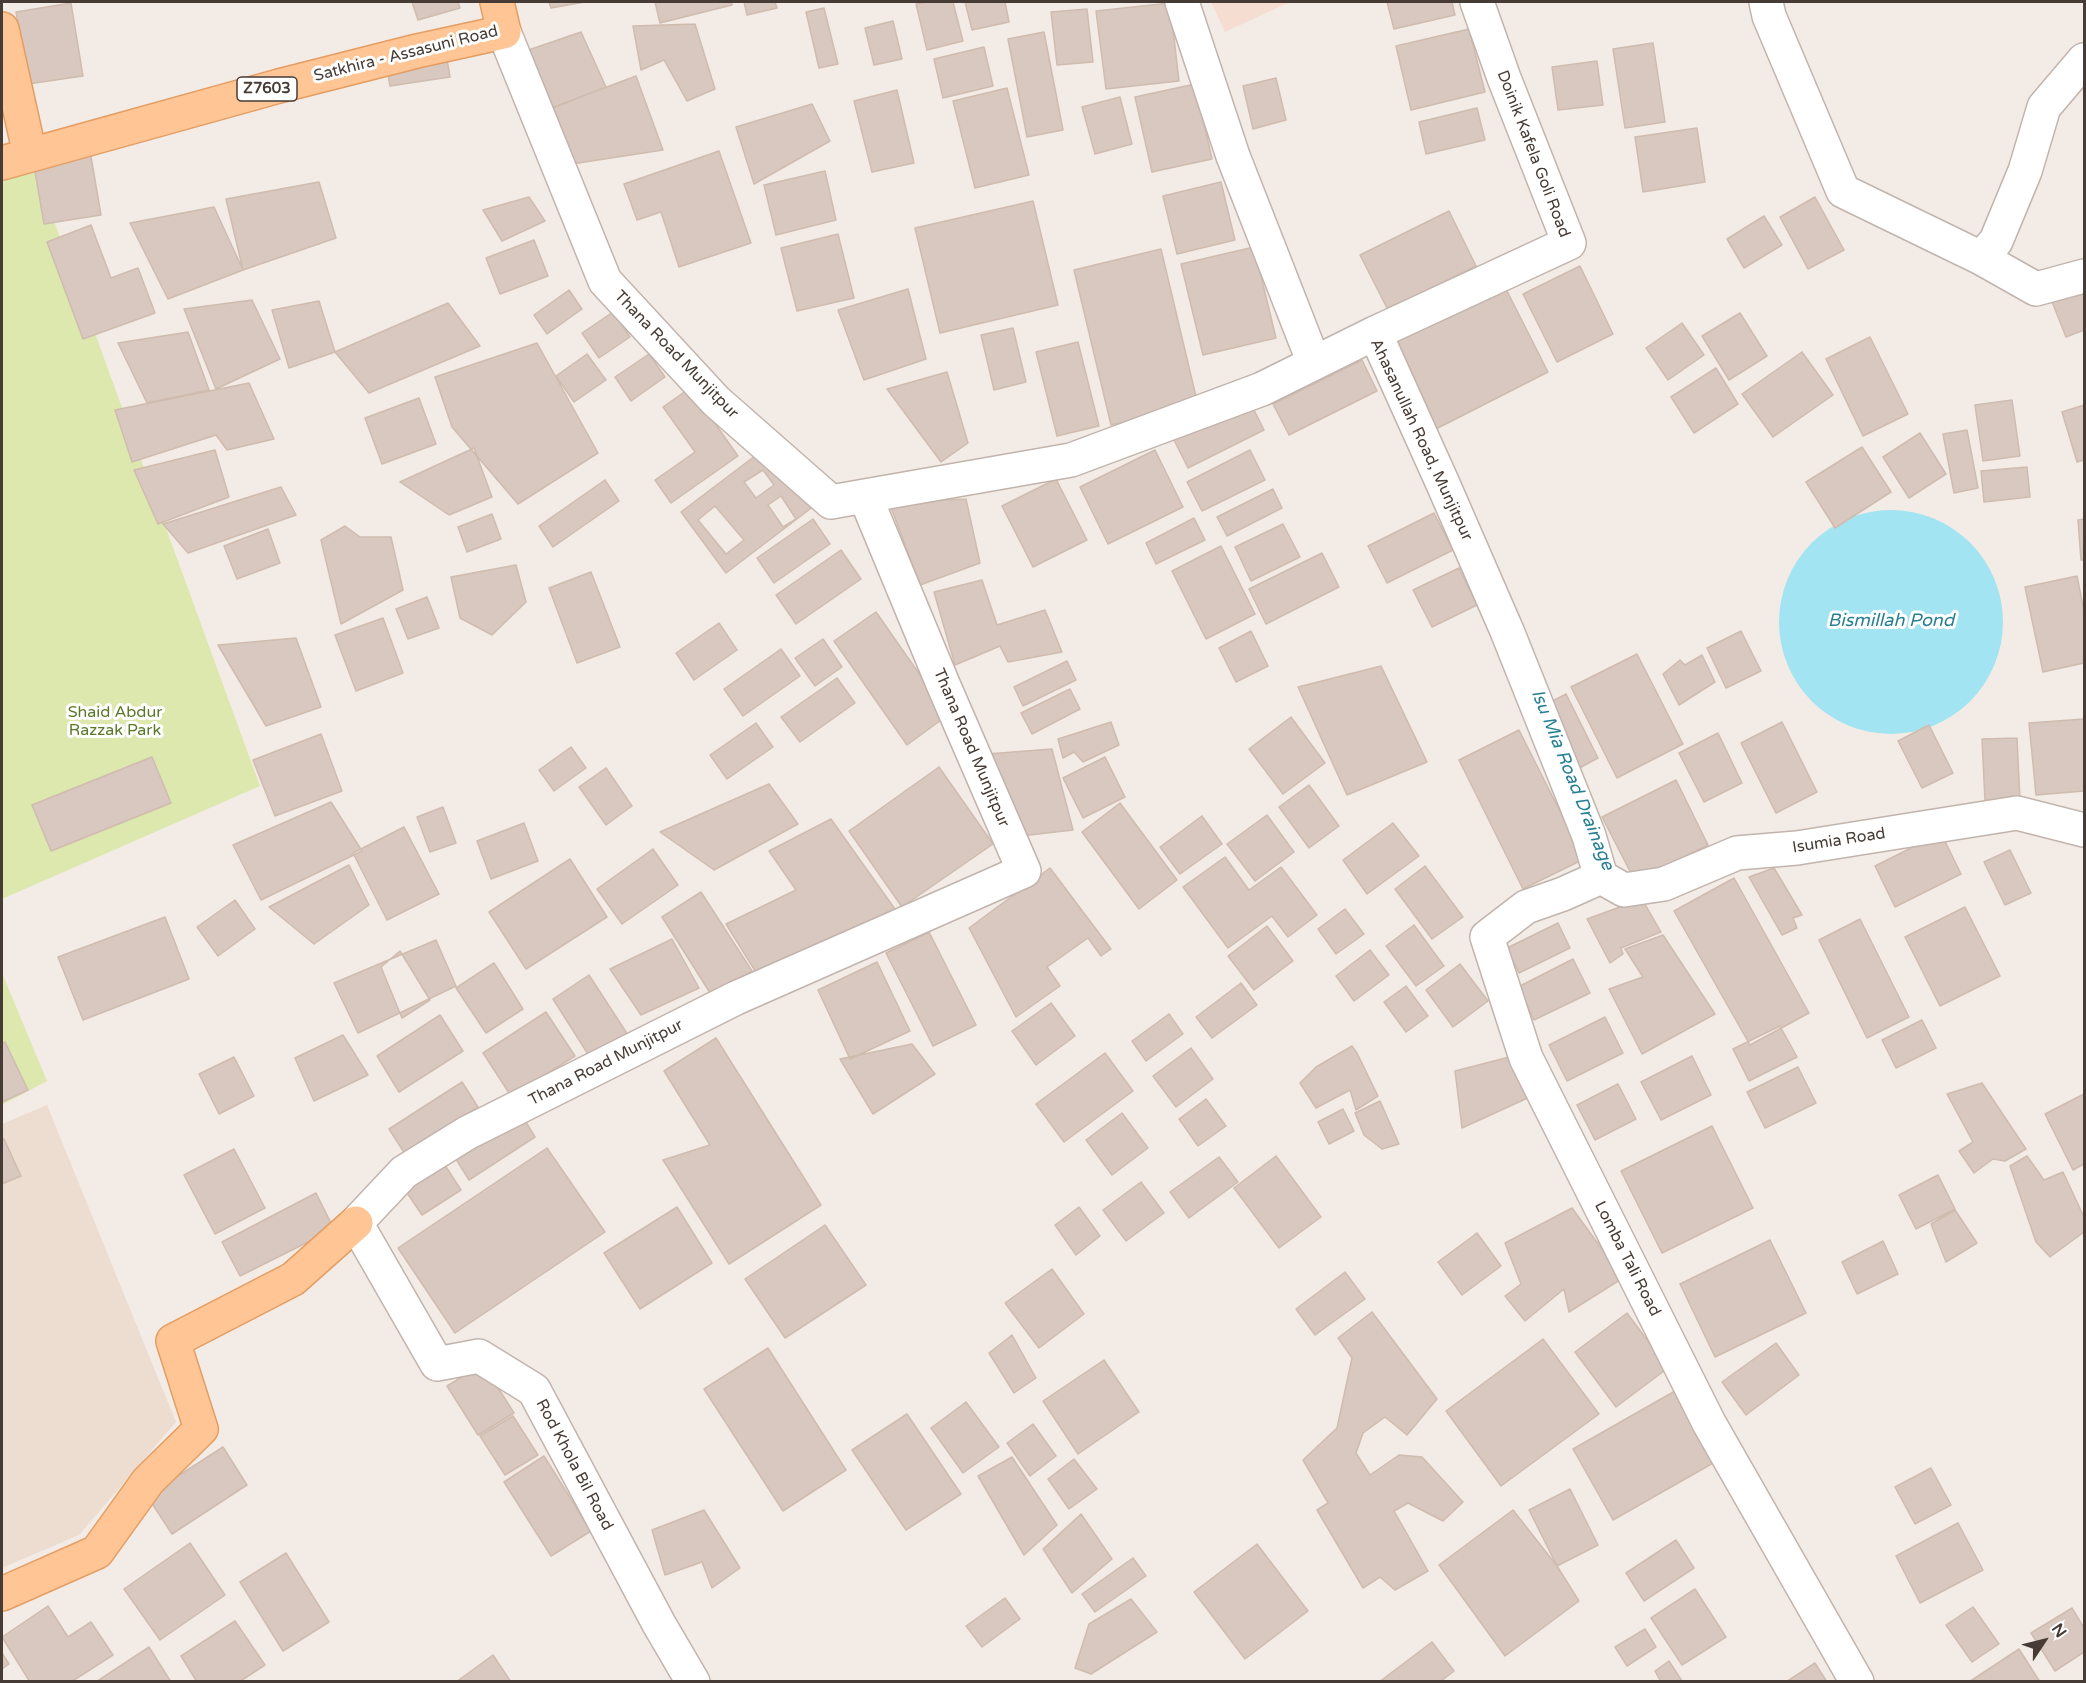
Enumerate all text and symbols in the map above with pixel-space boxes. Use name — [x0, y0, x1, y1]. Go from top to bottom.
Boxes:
street label: Satkhira - Assasuni Road — [312, 22, 500, 86]
street label: Doinik Kafela Goli Road — [1492, 68, 1574, 240]
road number: Z7603 — [237, 77, 297, 101]
street label: Thana Road Munjitpur — [610, 287, 742, 423]
street label: Ahasanullah Road, Munjitpur — [1366, 336, 1476, 544]
water label: Bismillah Pond — [1828, 610, 1954, 632]
street label: Thana Road Munjitpur — [929, 666, 1013, 830]
water label: Isu Mia Road Drainage — [1526, 686, 1618, 874]
park label: Shaid Abdur Razzak Park — [68, 703, 162, 741]
street label: Isumia Road — [1791, 824, 1887, 858]
street label: Thana Road Munjitpur — [526, 1016, 686, 1110]
street label: Lomba Tali Road — [1590, 1198, 1664, 1320]
street label: Rod Khola Bil Road — [531, 1396, 617, 1534]
north arrow — [2014, 1611, 2074, 1671]
text: N — [2047, 1620, 2071, 1642]

